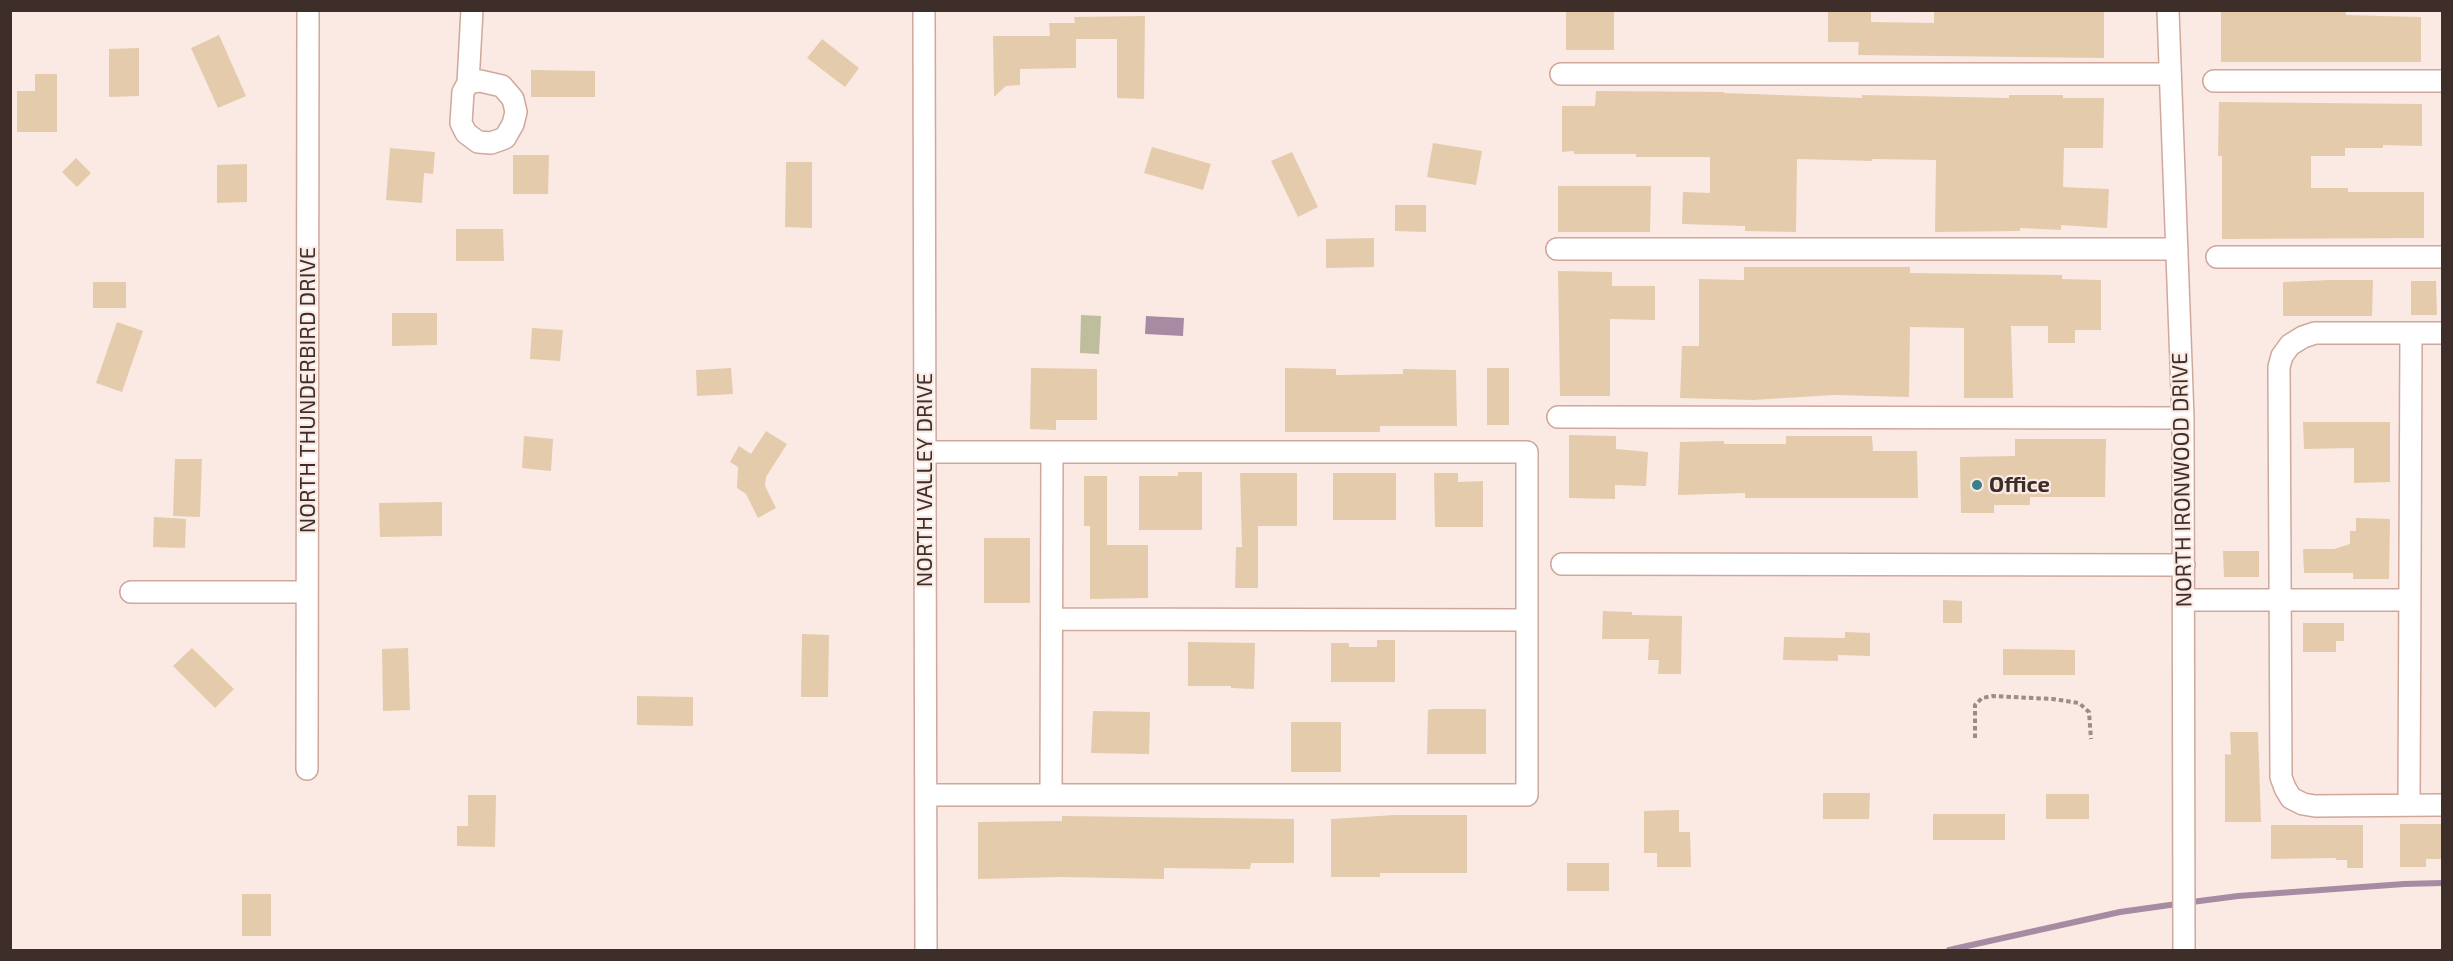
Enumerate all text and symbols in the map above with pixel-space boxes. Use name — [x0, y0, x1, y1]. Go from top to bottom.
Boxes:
street label: NORTH THUNDERBIRD DRIVE — [295, 247, 321, 533]
street label: NORTH IRONWOOD DRIVE — [2167, 352, 2197, 608]
street label: NORTH VALLEY DRIVE — [912, 373, 938, 587]
place label: Office — [1989, 472, 2050, 498]
marker: Office — [1970, 478, 1984, 492]

